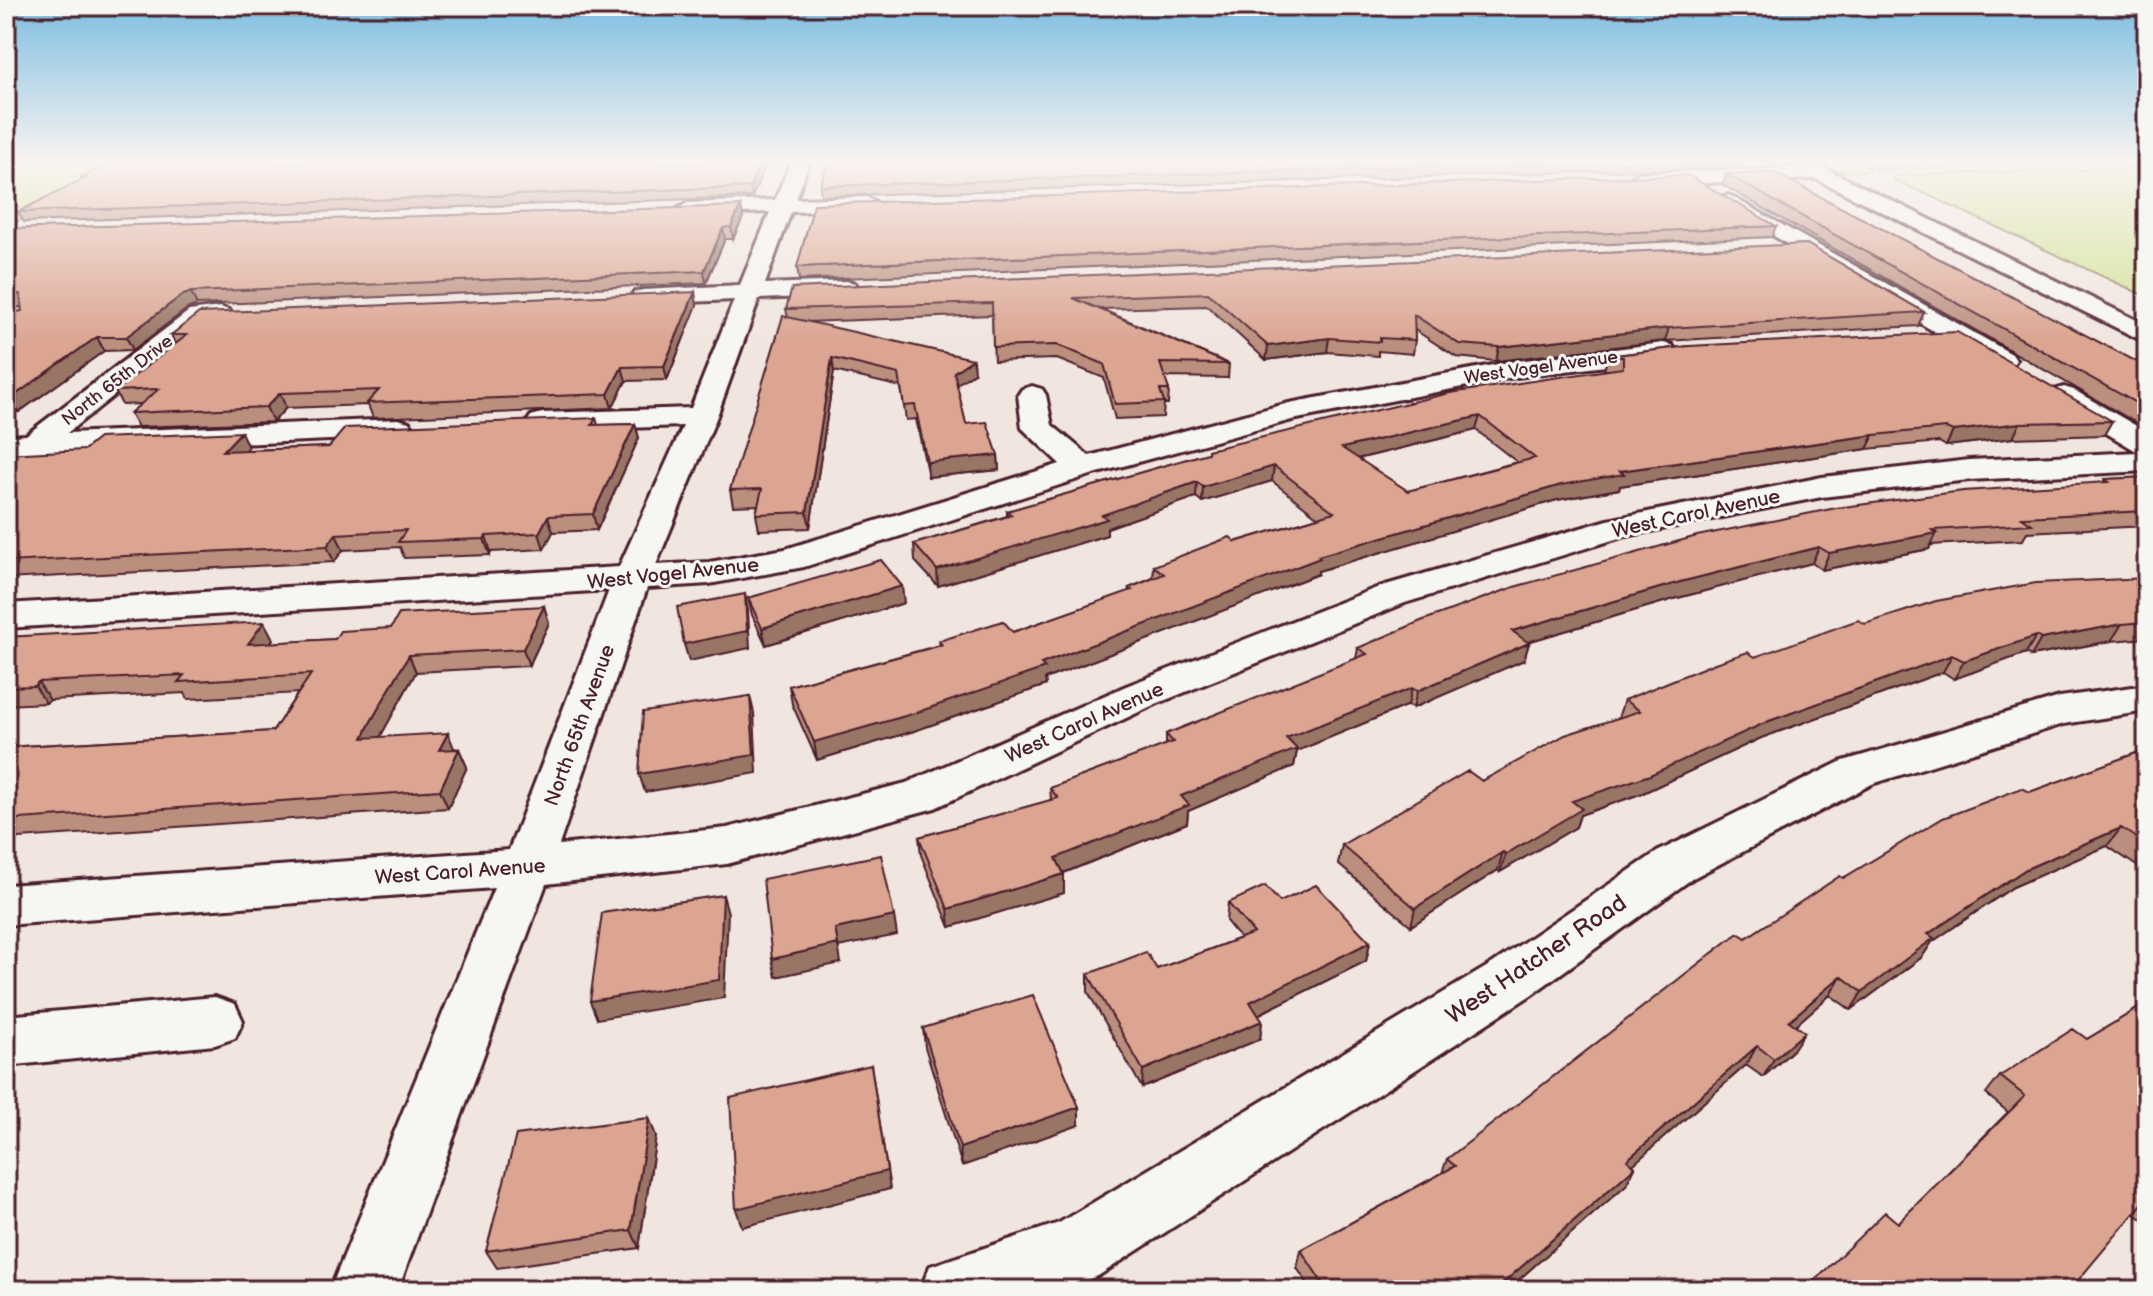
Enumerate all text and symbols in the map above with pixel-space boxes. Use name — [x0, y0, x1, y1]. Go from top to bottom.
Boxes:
street label: North 65th Drive — [58, 330, 177, 430]
street label: West Vogel Avenue — [1463, 346, 1620, 389]
street label: West Carol Avenue — [1610, 484, 1783, 544]
street label: West Vogel Avenue — [586, 553, 760, 595]
street label: North 65th Avenue — [540, 641, 620, 809]
street label: West Carol Avenue — [1001, 677, 1168, 769]
street label: West Carol Avenue — [374, 854, 546, 890]
street label: West Hatcher Road — [1440, 888, 1632, 1031]

